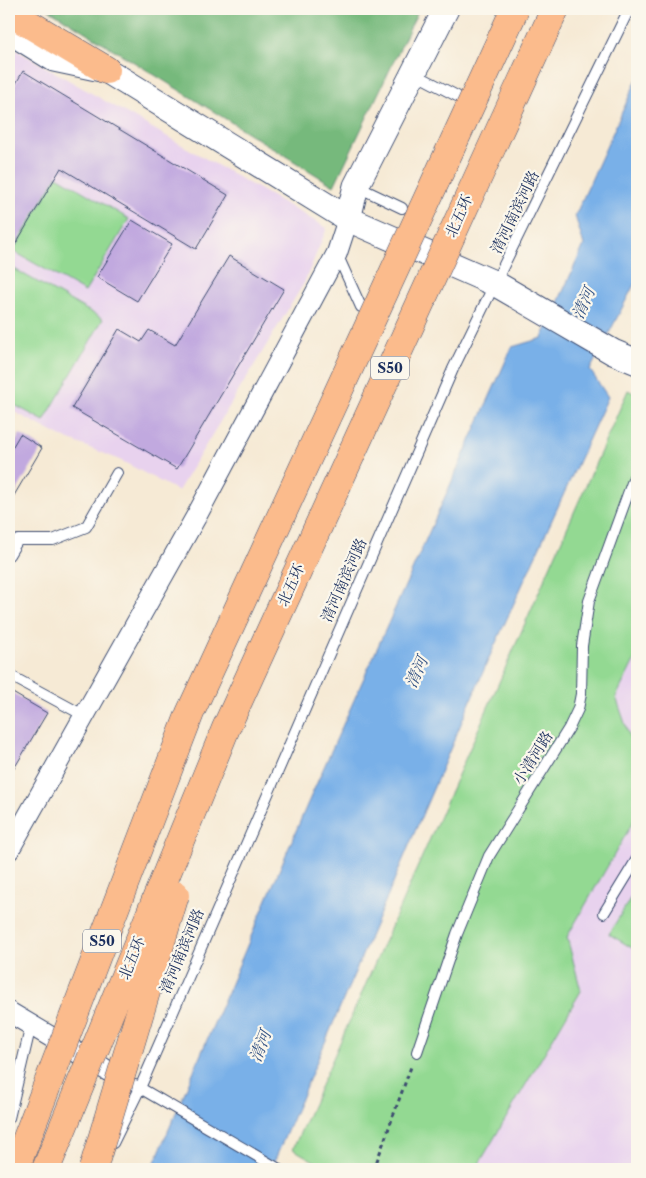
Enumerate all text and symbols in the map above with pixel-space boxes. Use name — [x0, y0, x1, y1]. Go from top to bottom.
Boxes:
street label: 清河南滨河路 — [486, 167, 543, 256]
street label: 北五环 — [441, 191, 476, 240]
water label: 清河 — [567, 282, 600, 322]
road number: S50 — [371, 356, 409, 379]
street label: 清河南滨河路 — [317, 535, 371, 625]
street label: 北五环 — [273, 560, 308, 609]
water label: 清河 — [400, 651, 433, 691]
street label: 小清河路 — [509, 727, 557, 788]
street label: 清河南滨河路 — [155, 906, 208, 996]
road number: S50 — [83, 929, 121, 952]
street label: 北五环 — [114, 933, 149, 982]
water label: 清河 — [245, 1025, 276, 1065]

